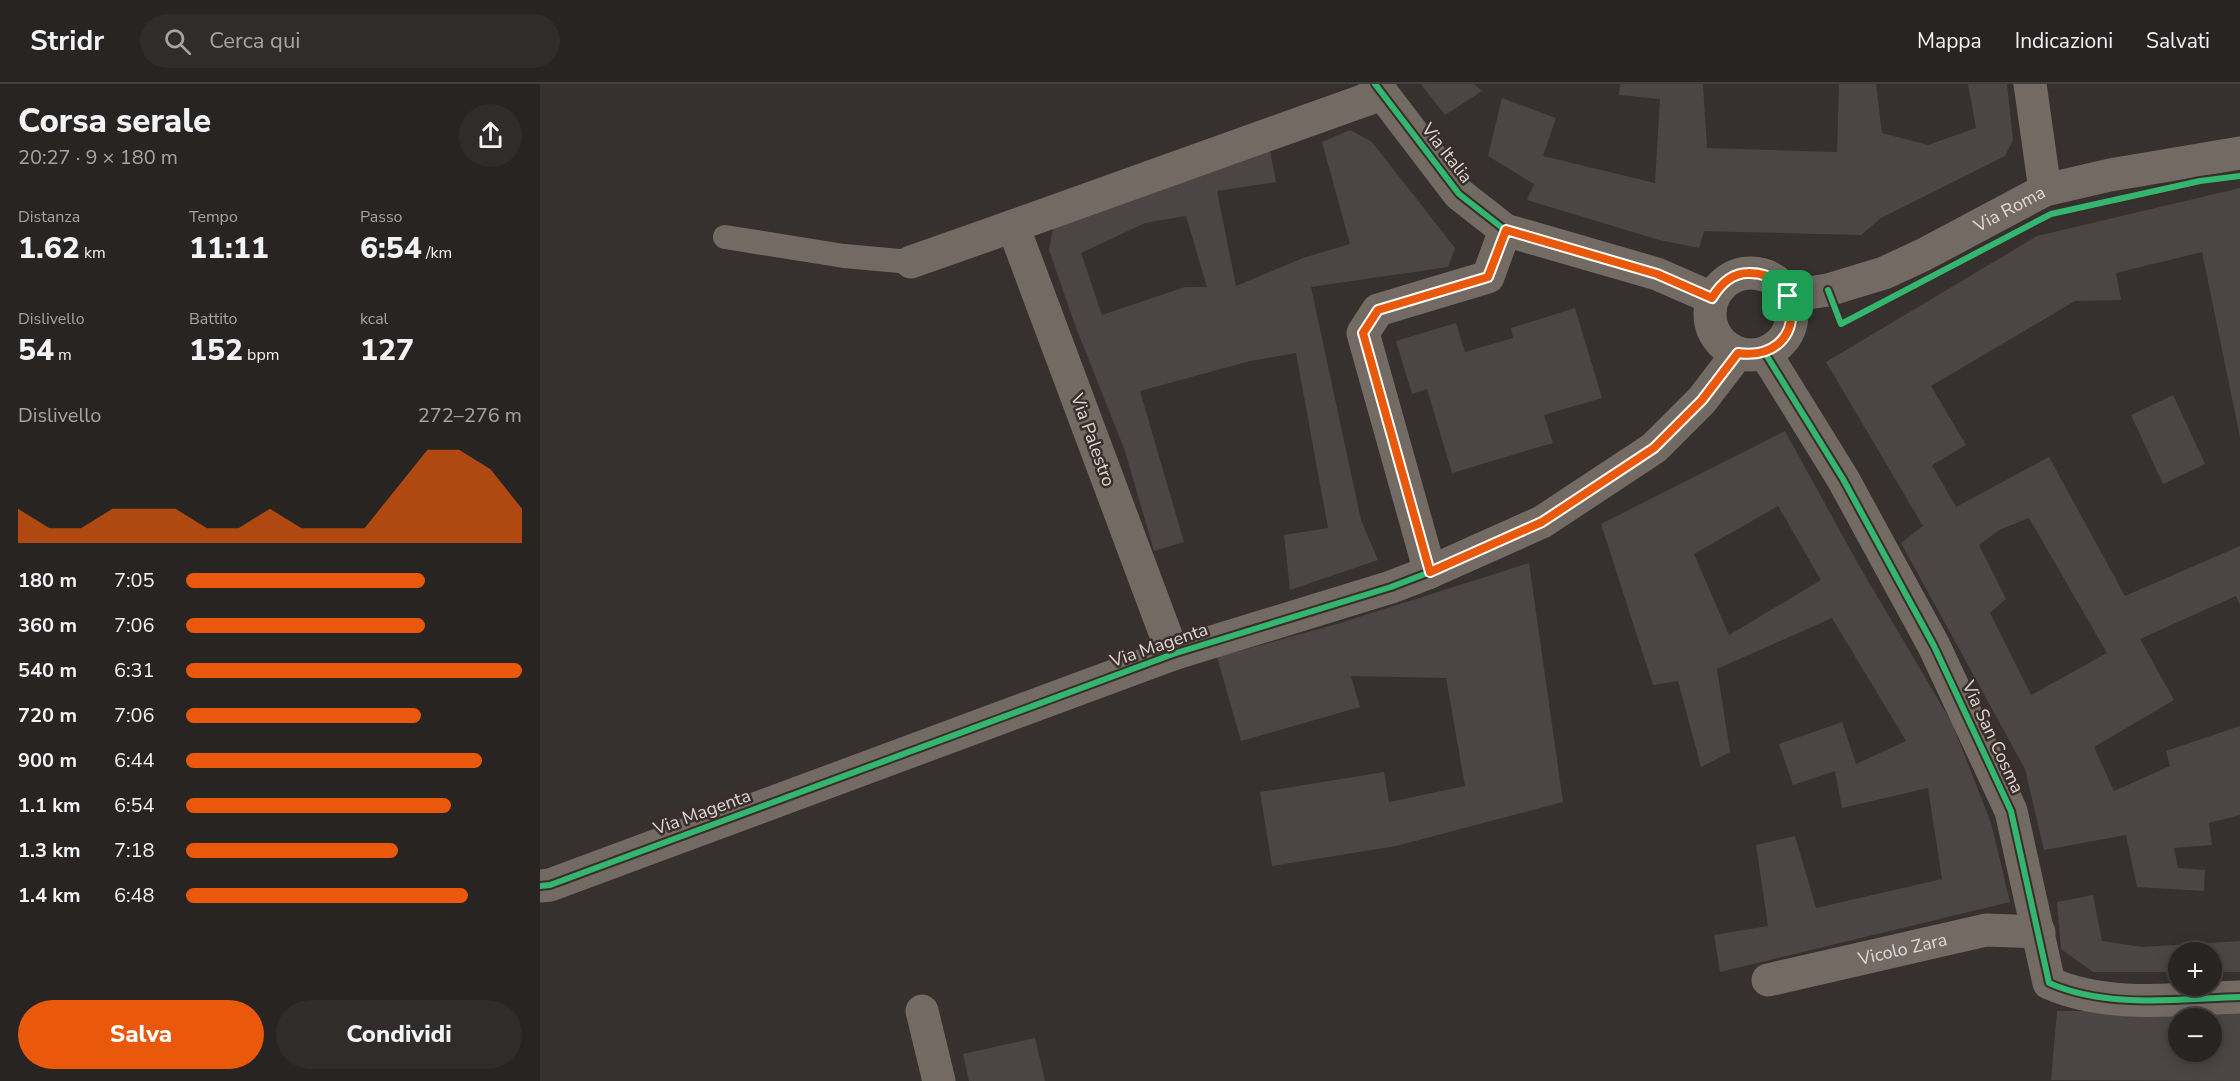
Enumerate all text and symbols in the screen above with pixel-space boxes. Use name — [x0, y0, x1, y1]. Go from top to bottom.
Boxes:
search box — [140, 14, 560, 68]
text: Stridr — [30, 22, 104, 60]
icon: search — [161, 25, 194, 58]
text: Cerca qui — [209, 26, 300, 56]
text: Mappa — [1917, 27, 1982, 55]
text: Indicazioni — [2015, 27, 2113, 55]
text: Salvati — [2146, 27, 2210, 55]
text: Corsa serale — [18, 99, 211, 144]
button: share — [459, 104, 522, 167]
street label: Via Italia — [1415, 117, 1478, 188]
text: 20:27 · 9 × 180 m — [18, 144, 178, 171]
street label: Via Roma — [1969, 180, 2049, 238]
text: Distanza — [18, 206, 80, 228]
text: Tempo — [189, 206, 238, 228]
text: Passo — [360, 206, 403, 228]
text: 1.62 — [18, 228, 80, 269]
text: 11:11 — [189, 228, 269, 269]
text: 6:54 — [360, 228, 422, 269]
text: km — [80, 242, 106, 264]
text: /km — [422, 242, 452, 264]
pin — [1762, 270, 1813, 321]
icon: arrive — [1771, 279, 1804, 312]
text: Dislivello — [18, 308, 85, 330]
text: Battito — [189, 308, 237, 330]
text: kcal — [360, 308, 388, 330]
text: 54 — [18, 330, 54, 371]
text: 152 — [189, 330, 243, 371]
text: 127 — [360, 330, 414, 371]
text: m — [54, 344, 72, 366]
text: bpm — [243, 344, 279, 366]
street label: Via Palestro — [1065, 389, 1121, 490]
text: Dislivello — [18, 402, 101, 429]
text: 272–276 m — [418, 402, 522, 429]
text: 180 m — [18, 567, 77, 594]
text: 7:05 — [114, 567, 155, 594]
text: 360 m — [18, 612, 77, 639]
text: 7:06 — [114, 612, 155, 639]
street label: Via Magenta — [1106, 617, 1211, 673]
text: 540 m — [18, 657, 77, 684]
text: 6:31 — [114, 657, 155, 684]
street label: Via San Cosma — [1956, 676, 2030, 797]
text: 720 m — [18, 702, 77, 729]
text: 7:06 — [114, 702, 155, 729]
text: 900 m — [18, 747, 77, 774]
text: 6:44 — [114, 747, 155, 774]
street label: Via Magenta — [649, 783, 754, 841]
text: 1.1 km — [18, 792, 81, 819]
text: 6:54 — [114, 792, 155, 819]
text: 1.3 km — [18, 837, 81, 864]
text: 7:18 — [114, 837, 155, 864]
text: 1.4 km — [18, 882, 81, 909]
text: 6:48 — [114, 882, 155, 909]
street label: Vicolo Zara — [1855, 927, 1949, 971]
map controls — [2168, 942, 2222, 1062]
button: + — [2168, 942, 2222, 996]
button: Salva — [18, 1000, 264, 1069]
button: Condividi — [276, 1000, 522, 1069]
button: − — [2168, 1008, 2222, 1062]

